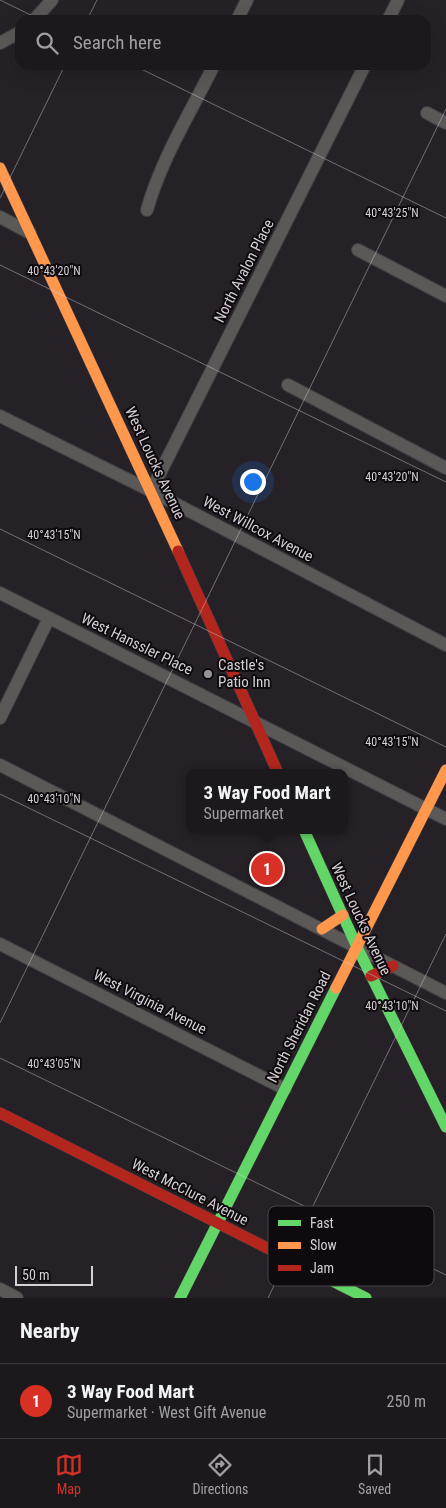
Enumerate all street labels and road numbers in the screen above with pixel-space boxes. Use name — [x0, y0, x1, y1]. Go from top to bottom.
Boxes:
street label: North Avalon Place — [210, 216, 278, 326]
street label: West Loucks Avenue — [121, 404, 189, 522]
street label: West Willcox Avenue — [200, 492, 316, 566]
street label: West Hanssler Place — [78, 609, 196, 679]
street label: West Loucks Avenue — [327, 860, 395, 978]
street label: West Virginia Avenue — [90, 966, 210, 1038]
street label: North Sheridan Road — [263, 968, 335, 1086]
street label: West McClure Avenue — [129, 1155, 251, 1229]

